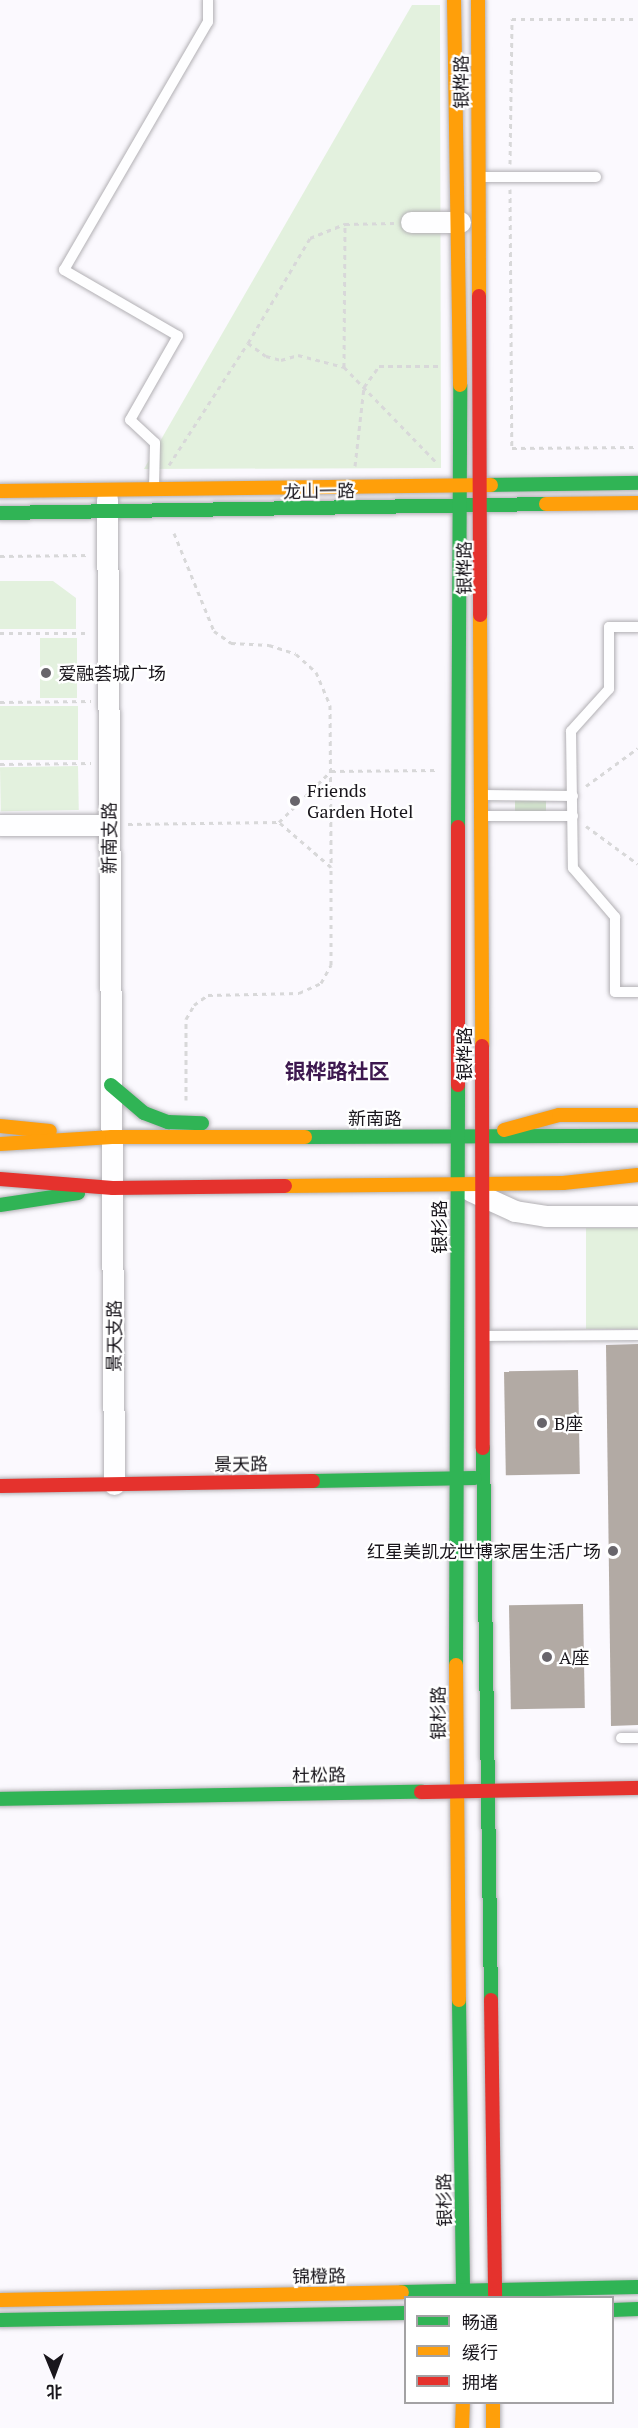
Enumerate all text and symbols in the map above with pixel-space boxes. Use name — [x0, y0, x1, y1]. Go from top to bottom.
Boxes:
street label: 银桦路 — [450, 55, 472, 109]
street label: 龙山一路 — [283, 480, 355, 502]
street label: 银桦路 — [453, 541, 475, 595]
place label: 爱融荟城广场 — [58, 662, 166, 684]
marker: 爱融荟城广场 — [39, 666, 53, 680]
place label: Friends Garden Hotel — [307, 780, 414, 822]
marker: Friends Garden Hotel — [288, 794, 302, 808]
street label: 新南支路 — [98, 802, 120, 874]
street label: 银桦路 — [453, 1027, 475, 1081]
district label: 银桦路社区 — [285, 1058, 389, 1084]
street label: 新南路 — [348, 1107, 402, 1129]
street label: 银杉路 — [428, 1200, 450, 1254]
street label: 景天支路 — [103, 1300, 125, 1372]
place label: B座 — [554, 1412, 583, 1434]
marker: B座 — [535, 1416, 549, 1430]
street label: 景天路 — [214, 1453, 268, 1475]
place label: 红星美凯龙世博家居生活广场 — [367, 1540, 601, 1562]
marker: 红星美凯龙世博家居生活广场 — [606, 1544, 620, 1558]
place label: A座 — [559, 1646, 589, 1668]
marker: A座 — [540, 1650, 554, 1664]
street label: 银杉路 — [427, 1686, 449, 1740]
street label: 杜松路 — [292, 1764, 346, 1786]
street label: 银杉路 — [433, 2173, 455, 2227]
street label: 锦橙路 — [292, 2265, 346, 2287]
legend — [404, 2296, 614, 2404]
text: 畅通 — [462, 2310, 498, 2334]
text: 缓行 — [462, 2340, 498, 2364]
north arrow — [24, 2344, 84, 2404]
text: 拥堵 — [462, 2370, 498, 2394]
text: 北 — [46, 2381, 63, 2403]

